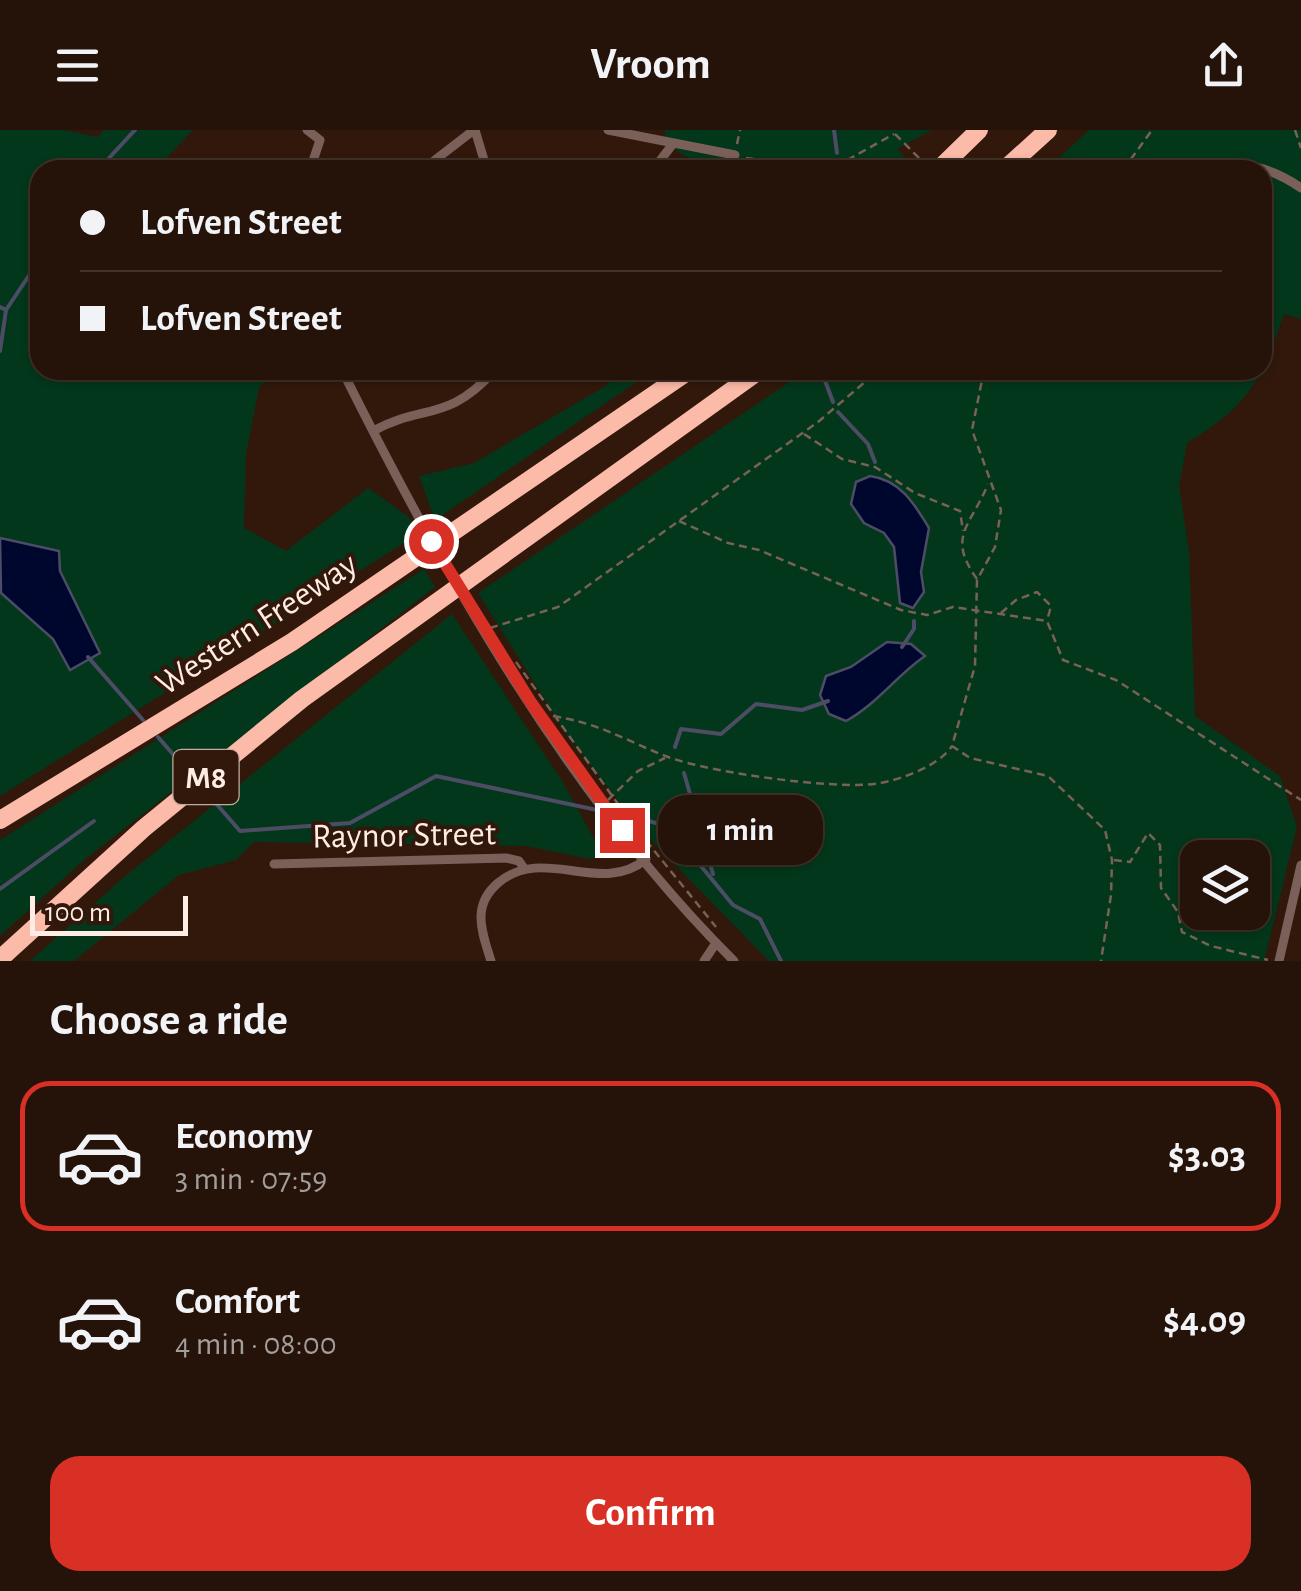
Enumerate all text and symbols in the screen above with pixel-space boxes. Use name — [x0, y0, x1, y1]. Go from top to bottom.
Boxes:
icon: menu — [50, 38, 105, 93]
icon: share — [1196, 38, 1251, 93]
text: Vroom — [590, 42, 711, 87]
text: Lofven Street — [140, 204, 342, 242]
text: Lofven Street — [140, 300, 342, 338]
route start — [409, 519, 454, 564]
street label: Western Freeway — [150, 546, 364, 702]
road number: M8 — [174, 750, 238, 804]
callout: 1 min — [657, 795, 822, 865]
route end — [600, 808, 645, 853]
text: 1 min — [707, 814, 774, 846]
street label: Raynor Street — [312, 816, 496, 855]
map controls — [1180, 840, 1270, 930]
button: layers — [1180, 840, 1270, 930]
scale bar — [30, 891, 188, 936]
text: 100 m — [45, 899, 111, 927]
text: Choose a ride — [50, 998, 288, 1043]
icon: car — [55, 1111, 145, 1201]
text: Economy — [175, 1118, 313, 1156]
text: $3.03 — [1168, 1137, 1246, 1175]
text: 3 min · 07:59 — [175, 1163, 327, 1195]
icon: car — [55, 1276, 145, 1366]
text: Comfort — [175, 1283, 300, 1321]
text: $4.09 — [1163, 1302, 1246, 1340]
text: 4 min · 08:00 — [175, 1328, 337, 1360]
button: Confirm — [50, 1456, 1251, 1571]

